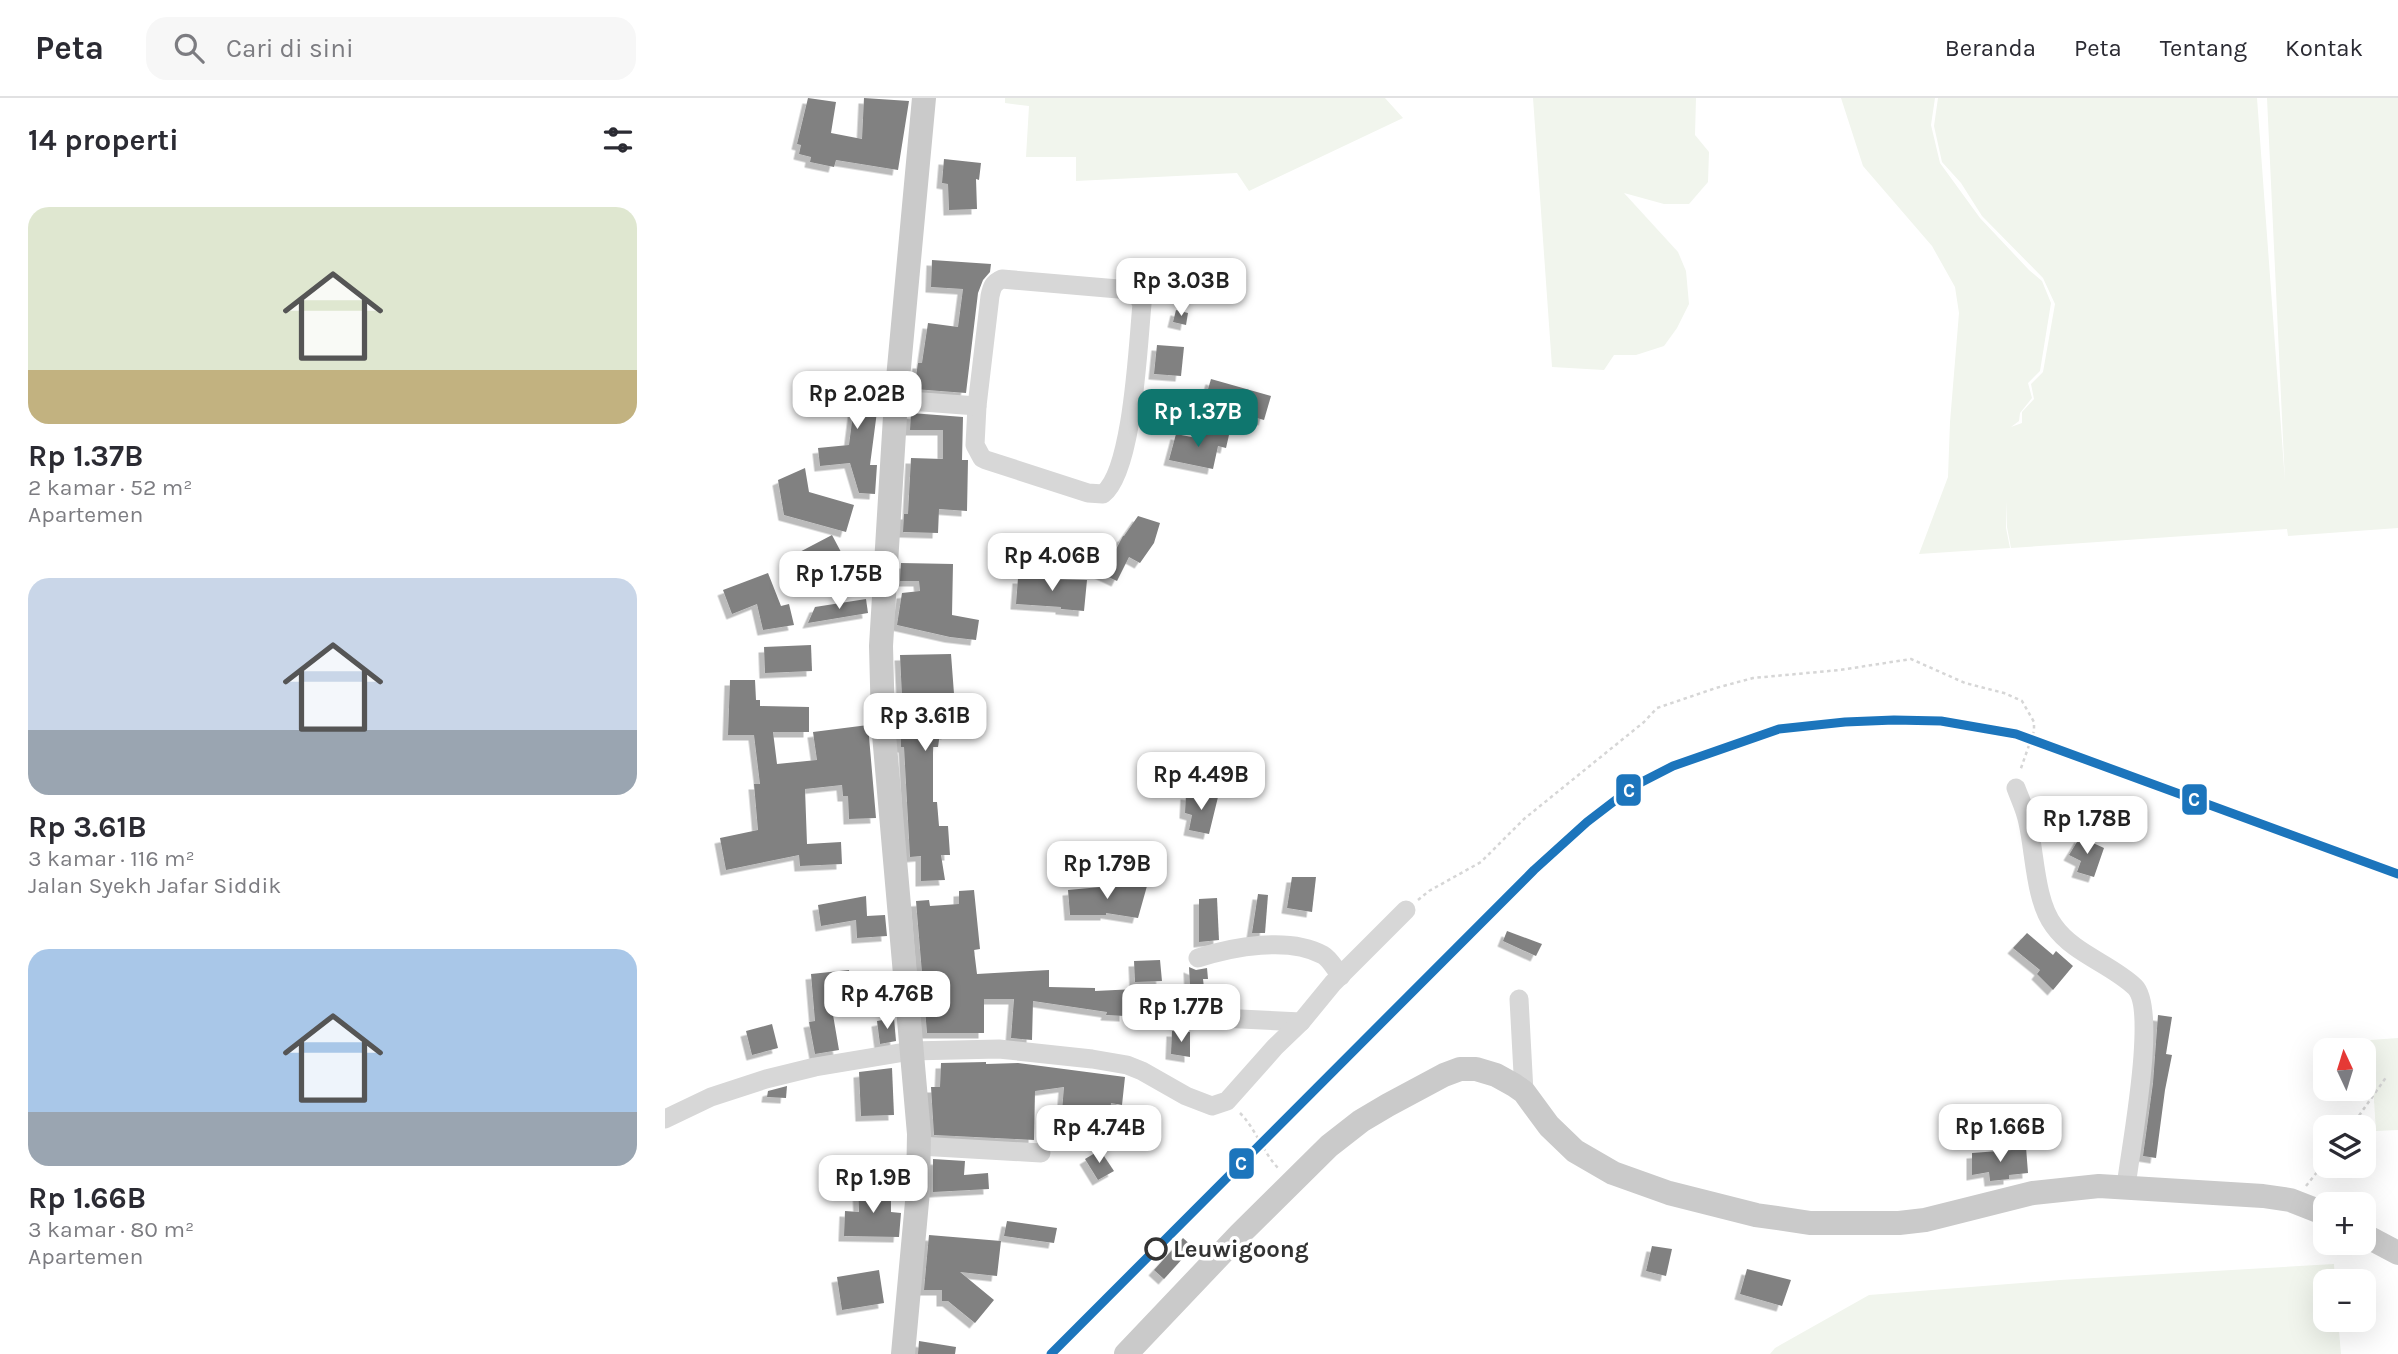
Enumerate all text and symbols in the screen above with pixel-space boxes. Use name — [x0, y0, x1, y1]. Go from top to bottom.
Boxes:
search box — [146, 17, 636, 80]
text: Peta — [35, 29, 104, 67]
icon: search — [170, 29, 208, 67]
text: Cari di sini — [226, 33, 354, 64]
text: Beranda — [1945, 34, 2036, 62]
text: Peta — [2074, 34, 2122, 62]
text: Tentang — [2160, 34, 2247, 62]
text: Kontak — [2285, 34, 2363, 62]
icon: filters — [599, 121, 637, 159]
text: 14 properti — [28, 122, 179, 158]
icon: home — [270, 253, 396, 379]
pin: Rp 3.03B — [1109, 258, 1253, 318]
text: Rp 3.03B — [1132, 267, 1230, 294]
pin: Rp 2.02B — [785, 372, 929, 431]
text: Rp 2.02B — [809, 380, 905, 407]
pin: Rp 1.37B — [1126, 390, 1270, 449]
text: Rp 1.37B — [1154, 398, 1242, 425]
text: Rp 1.37B — [28, 438, 143, 474]
text: 2 kamar · 52 m² — [28, 474, 192, 501]
text: Apartemen — [28, 501, 143, 528]
pin: Rp 4.06B — [980, 533, 1124, 593]
text: Rp 4.06B — [1004, 542, 1100, 569]
pin: Rp 1.75B — [767, 552, 911, 611]
text: Rp 1.75B — [795, 560, 883, 587]
icon: home — [270, 624, 396, 750]
pin: Rp 3.61B — [853, 694, 997, 753]
text: Rp 3.61B — [880, 702, 970, 729]
pin: Rp 4.49B — [1129, 752, 1273, 812]
text: Rp 4.49B — [1153, 761, 1249, 788]
line badge: C — [1615, 773, 1642, 807]
text: C — [1623, 780, 1635, 802]
line badge: C — [2181, 783, 2208, 816]
text: C — [2188, 789, 2200, 811]
pin: Rp 1.78B — [2015, 796, 2159, 856]
text: Rp 1.78B — [2042, 805, 2132, 832]
text: Rp 3.61B — [28, 809, 147, 845]
pin: Rp 1.79B — [1035, 842, 1179, 901]
text: 3 kamar · 116 m² — [28, 845, 195, 872]
text: Rp 1.79B — [1063, 850, 1151, 877]
text: Jalan Syekh Jafar Siddik — [28, 872, 281, 899]
pin: Rp 4.76B — [815, 972, 959, 1031]
text: Rp 4.76B — [840, 980, 934, 1007]
pin: Rp 1.77B — [1109, 984, 1253, 1044]
text: Rp 1.77B — [1138, 993, 1224, 1020]
icon: home — [270, 995, 396, 1121]
north arrow — [2313, 1038, 2377, 1101]
map controls — [2313, 1038, 2376, 1332]
pin: Rp 1.66B — [1928, 1104, 2072, 1164]
pin: Rp 4.74B — [1027, 1105, 1171, 1165]
text: Rp 1.66B — [1955, 1113, 2045, 1140]
text: Rp 4.74B — [1052, 1114, 1146, 1141]
button: layers — [2313, 1115, 2376, 1178]
line badge: C — [1228, 1147, 1255, 1180]
text: C — [1235, 1153, 1247, 1175]
pin: Rp 1.9B — [808, 1156, 938, 1215]
text: Rp 1.9B — [835, 1164, 911, 1191]
text: Rp 1.66B — [28, 1180, 146, 1216]
button: + — [2313, 1192, 2376, 1255]
text: 3 kamar · 80 m² — [28, 1216, 194, 1243]
place label: Leuwigoong — [1173, 1235, 1309, 1263]
marker: Leuwigoong — [1145, 1238, 1167, 1260]
text: Apartemen — [28, 1243, 143, 1270]
button: − — [2313, 1269, 2376, 1332]

